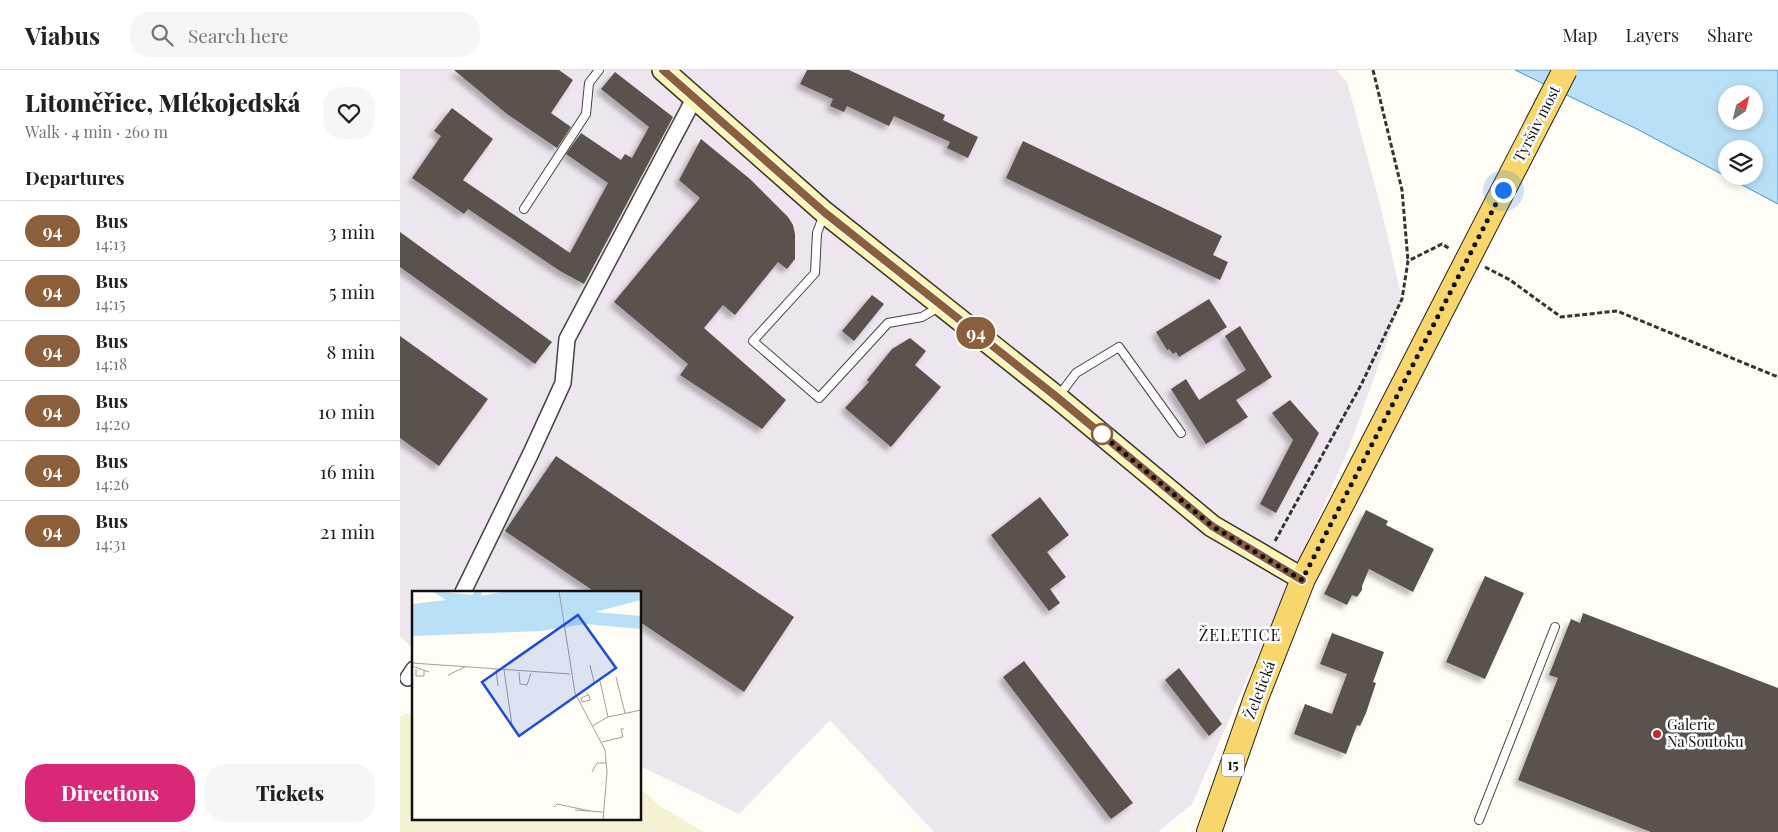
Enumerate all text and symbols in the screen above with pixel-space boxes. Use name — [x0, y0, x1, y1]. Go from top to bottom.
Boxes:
search box — [130, 12, 480, 57]
text: Viabus — [25, 19, 100, 51]
icon: search — [148, 21, 176, 49]
text: Search here — [188, 22, 289, 48]
text: Map — [1562, 23, 1597, 47]
text: Layers — [1625, 23, 1679, 47]
text: Share — [1707, 23, 1753, 47]
street label: Tyršův most — [1508, 81, 1564, 165]
north arrow — [1718, 85, 1762, 130]
map controls — [1718, 85, 1763, 185]
text: Litoměřice, Mlékojedská — [25, 86, 300, 118]
button: heart — [323, 87, 375, 139]
text: Walk · 4 min · 260 m — [25, 121, 168, 142]
button: layers — [1718, 140, 1763, 185]
text: Departures — [25, 164, 125, 190]
your location — [1491, 178, 1516, 203]
text: Bus — [95, 207, 128, 233]
text: 3 min — [328, 218, 375, 244]
text: 94 — [43, 219, 62, 243]
text: 14:13 — [95, 233, 126, 254]
text: Bus — [95, 267, 128, 293]
text: 5 min — [329, 278, 375, 304]
text: 94 — [43, 279, 62, 303]
text: 14:15 — [95, 293, 125, 314]
line badge: 94 — [954, 317, 998, 349]
text: 94 — [966, 321, 986, 345]
text: Bus — [95, 327, 128, 353]
text: 8 min — [327, 338, 375, 364]
text: 94 — [43, 339, 62, 363]
text: 14:18 — [95, 353, 127, 374]
text: Bus — [95, 387, 128, 413]
text: 10 min — [318, 398, 375, 424]
text: 94 — [43, 399, 62, 423]
text: 14:20 — [95, 413, 130, 434]
unlabelled marker — [1091, 423, 1113, 445]
text: Bus — [95, 447, 128, 473]
text: 16 min — [320, 458, 375, 484]
text: 94 — [43, 459, 62, 483]
text: 14:26 — [95, 473, 129, 494]
text: Bus — [95, 507, 128, 533]
text: 21 min — [320, 518, 375, 544]
text: 94 — [43, 519, 62, 543]
text: 14:31 — [95, 533, 126, 554]
inset map — [412, 591, 641, 820]
district label: ŽELETICE — [1199, 624, 1281, 645]
street label: Želetická — [1239, 657, 1279, 722]
place label: Galerie Na Soutoku — [1667, 714, 1744, 751]
marker: Galerie Na Soutoku — [1651, 728, 1663, 740]
road number: 15 — [1222, 754, 1244, 776]
button: Directions — [25, 764, 195, 822]
button: Tickets — [205, 764, 375, 822]

